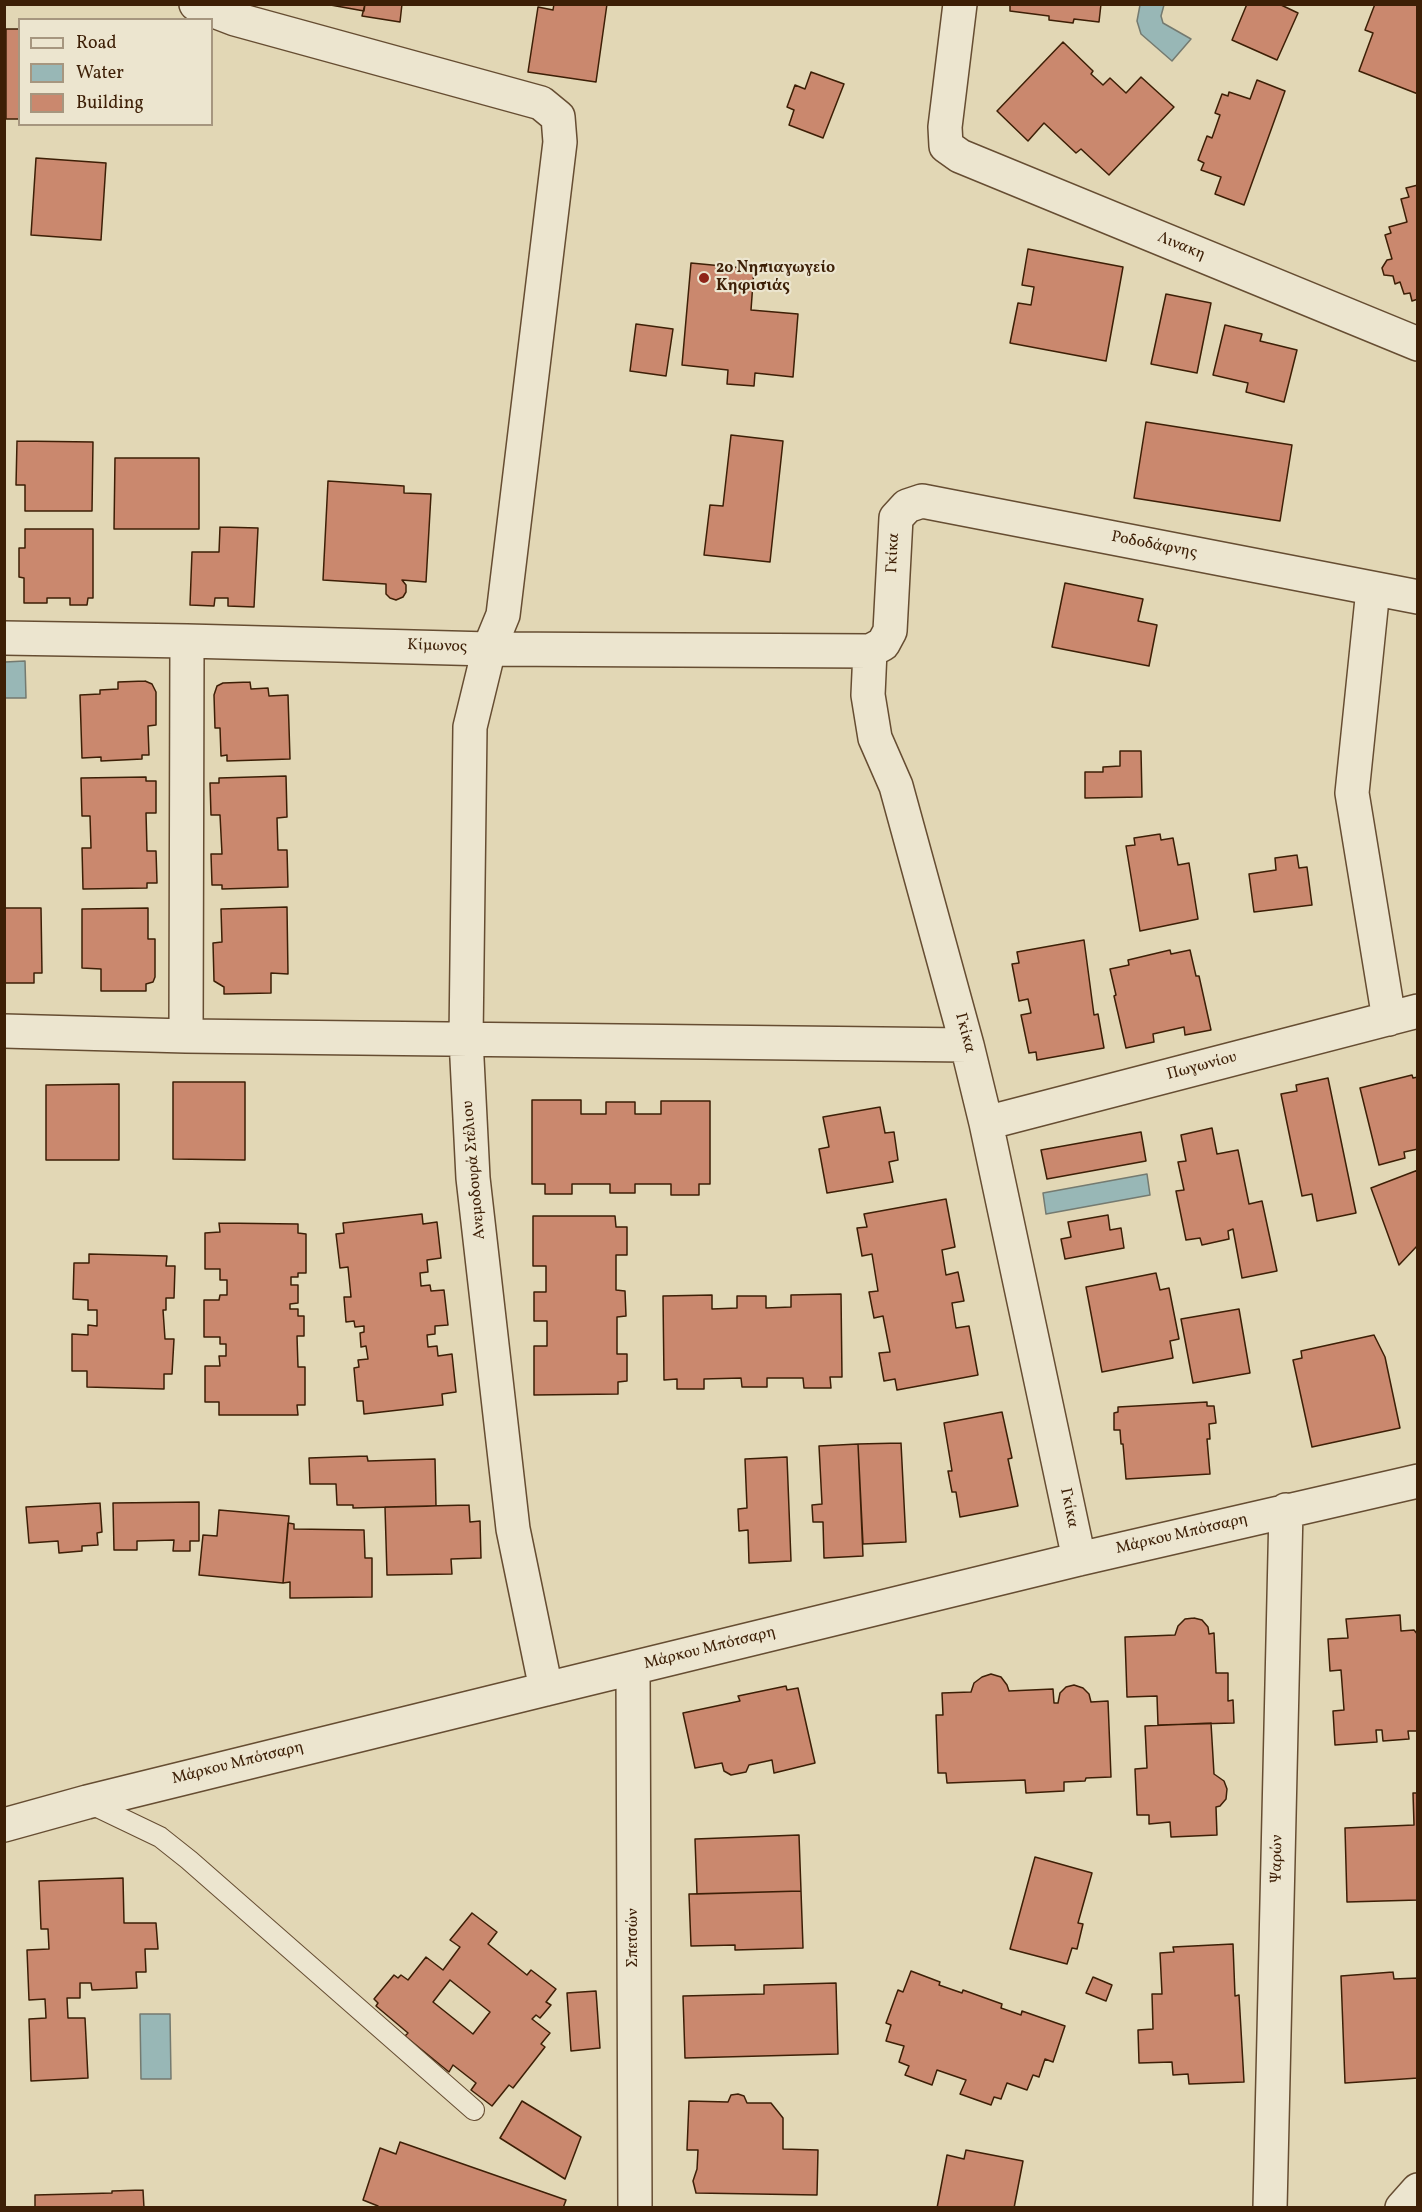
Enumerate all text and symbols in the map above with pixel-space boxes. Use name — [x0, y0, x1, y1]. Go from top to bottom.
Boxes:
legend — [18, 18, 213, 126]
text: Road — [76, 31, 117, 56]
text: Water — [76, 61, 124, 86]
text: Building — [76, 91, 144, 116]
street label: Λινακη — [1154, 229, 1208, 265]
place label: 2ο Νηπιαγωγείο Κηφισιάς — [716, 259, 835, 297]
marker: 2ο Νηπιαγωγείο Κηφισιάς — [697, 271, 711, 285]
street label: Ροδοδάφνης — [1109, 528, 1199, 564]
street label: Γκίκα — [883, 532, 905, 574]
street label: Κίμωνος — [407, 636, 467, 658]
street label: Γκίκα — [950, 1011, 978, 1055]
street label: Πωγωνίου — [1165, 1048, 1239, 1086]
street label: Ανεμοδουρά Στέλιου — [459, 1100, 491, 1240]
street label: Γκίκα — [1054, 1486, 1082, 1530]
street label: Μάρκου Μπότσαρη — [1114, 1510, 1250, 1560]
street label: Μάρκου Μπότσαρη — [642, 1623, 778, 1675]
street label: Μάρκου Μπότσαρη — [170, 1738, 306, 1790]
street label: Ψαρών — [1268, 1835, 1288, 1883]
street label: Σπετσών — [624, 1908, 644, 1968]

